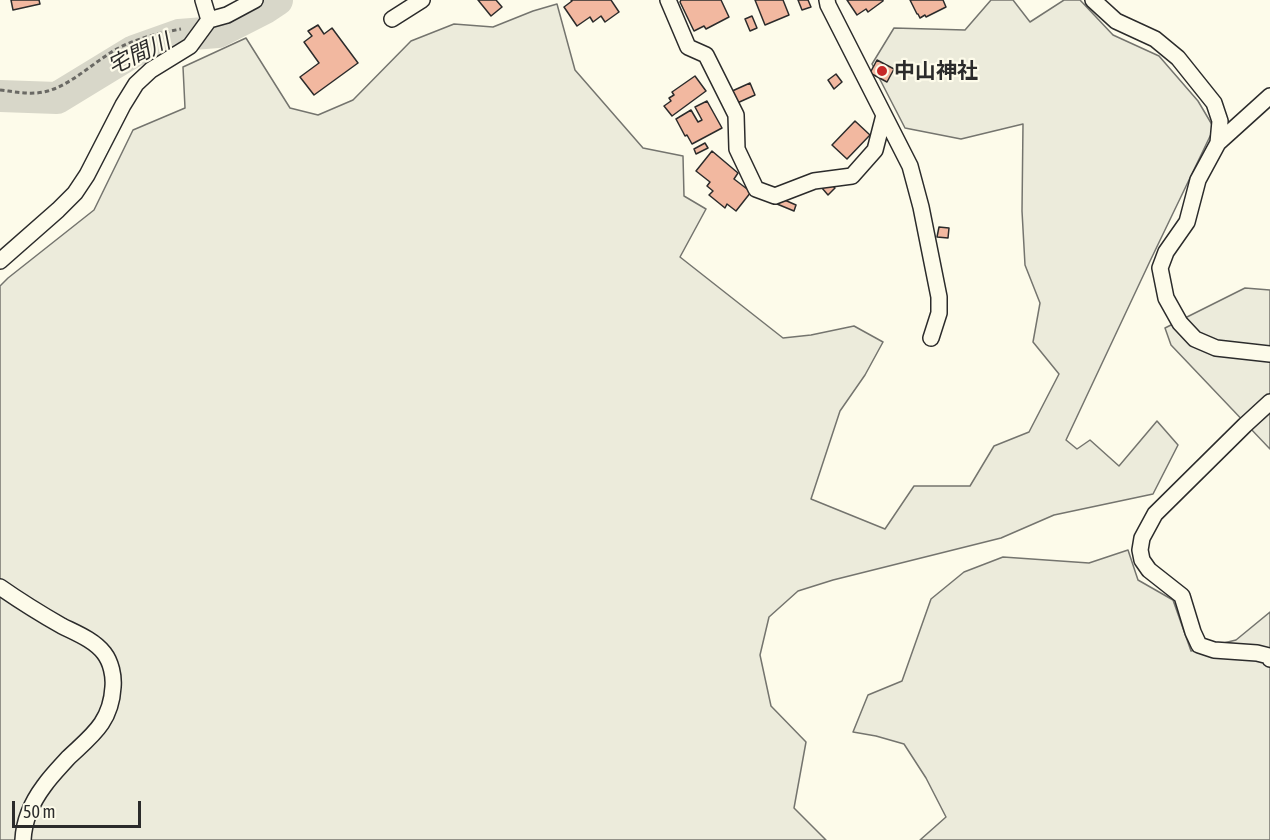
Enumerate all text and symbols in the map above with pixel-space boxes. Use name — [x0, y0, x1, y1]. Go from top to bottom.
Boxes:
water label: 宅間川 — [104, 28, 174, 80]
place label: 中山神社 — [894, 58, 978, 84]
marker: 中山神社 — [875, 64, 889, 78]
scale bar — [15, 789, 144, 827]
text: 50 m — [23, 801, 55, 822]

